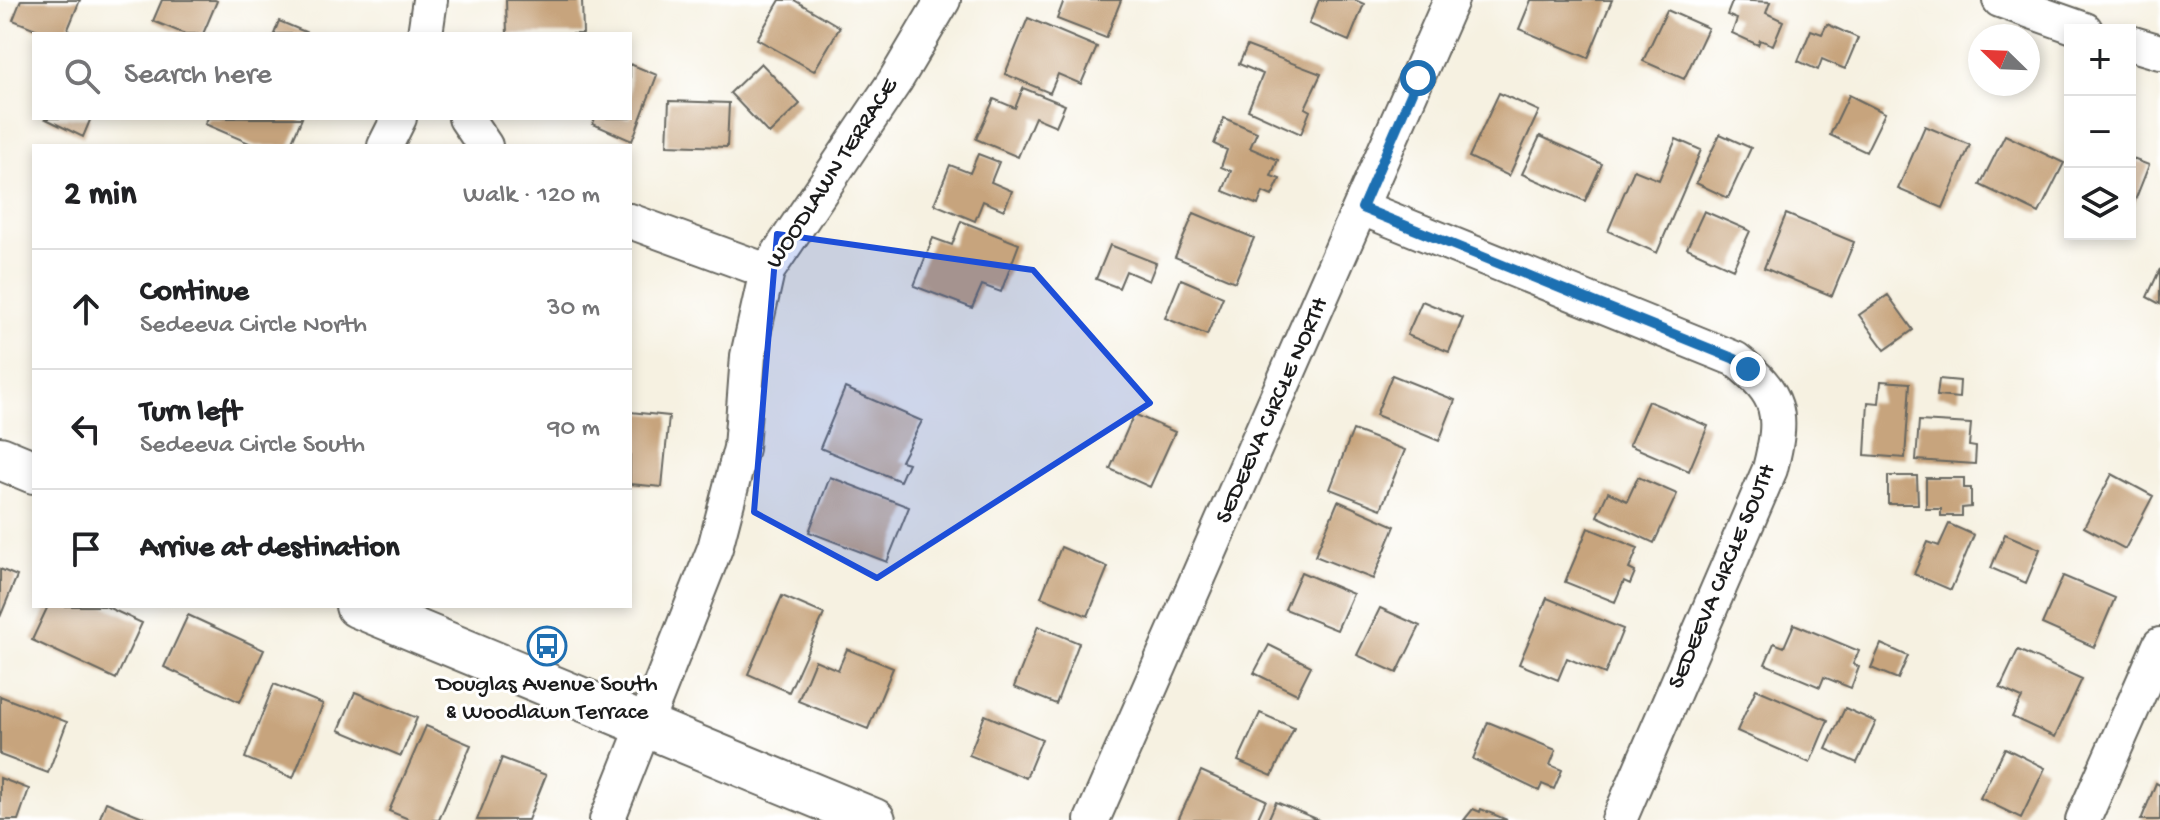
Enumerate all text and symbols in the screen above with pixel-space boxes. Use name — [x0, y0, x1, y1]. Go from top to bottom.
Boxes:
north arrow — [1968, 24, 2040, 96]
map controls — [2064, 24, 2136, 240]
button: + — [2064, 24, 2136, 96]
search box — [32, 32, 632, 120]
icon: search — [60, 54, 104, 98]
text: Search here — [124, 59, 272, 94]
route start — [1400, 60, 1436, 96]
street label: WOODLAWN TERRACE — [761, 73, 906, 275]
button: − — [2064, 96, 2136, 168]
button: layers — [2064, 168, 2136, 240]
text: 2 min — [64, 176, 136, 216]
text: Walk · 120 m — [463, 181, 600, 212]
text: Continue — [140, 276, 249, 311]
icon: ahead — [64, 287, 108, 331]
street label: SEDEEVA CIRCLE NORTH — [1210, 293, 1336, 528]
text: 30 m — [547, 294, 600, 325]
text: Sedeeva Circle North — [140, 311, 367, 342]
route end — [1730, 351, 1766, 387]
text: Turn left — [140, 396, 241, 431]
icon: left — [64, 407, 108, 451]
text: 90 m — [548, 414, 600, 445]
text: Sedeeva Circle South — [140, 431, 365, 462]
street label: SEDEEVA CIRCLE SOUTH — [1663, 460, 1784, 694]
icon: arrive — [64, 527, 108, 571]
text: Arrive at destination — [140, 532, 400, 567]
bus stop icon: Douglas Avenue South & Woodlawn Terrace — [526, 625, 568, 667]
place label: Douglas Avenue South & Woodlawn Terrace — [434, 671, 658, 728]

